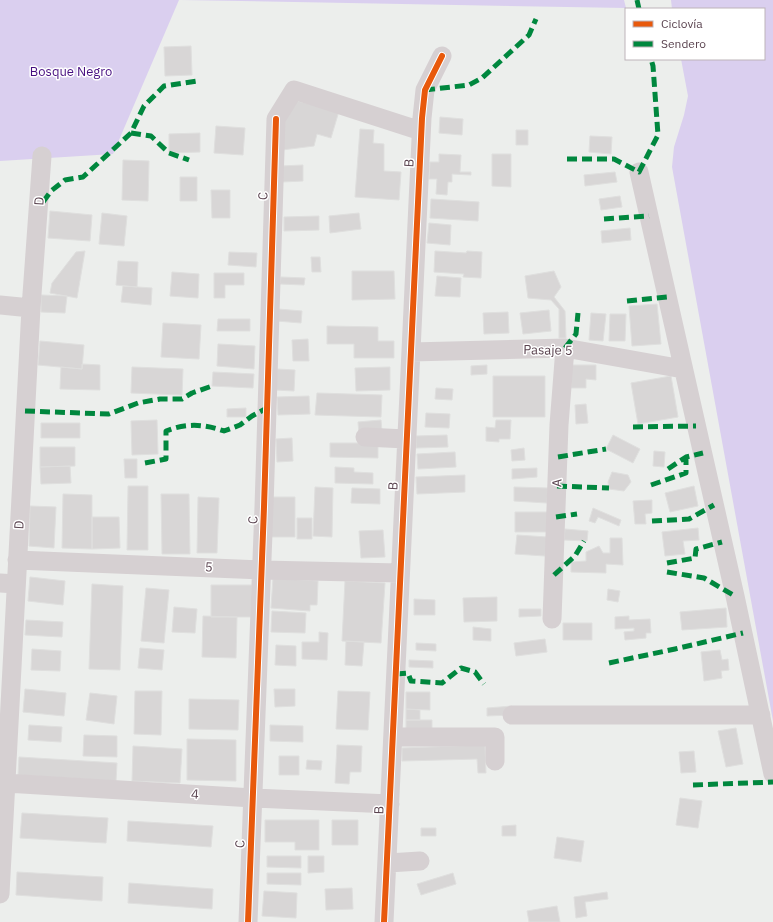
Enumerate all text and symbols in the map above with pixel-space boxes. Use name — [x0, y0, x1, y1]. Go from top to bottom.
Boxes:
legend — [625, 8, 765, 60]
text: Ciclovía — [661, 16, 703, 31]
text: Sendero — [661, 36, 706, 51]
park label: Bosque Negro — [30, 63, 112, 80]
street label: B — [400, 158, 418, 168]
street label: C — [254, 192, 272, 200]
street label: D — [30, 196, 48, 206]
street label: Pasaje 5 — [523, 341, 573, 359]
street label: A — [548, 478, 566, 487]
street label: B — [384, 481, 402, 491]
street label: C — [244, 516, 262, 524]
street label: D — [10, 520, 28, 530]
street label: 5 — [205, 558, 213, 576]
street label: 4 — [191, 785, 200, 803]
street label: B — [370, 805, 388, 815]
street label: C — [231, 840, 249, 848]

